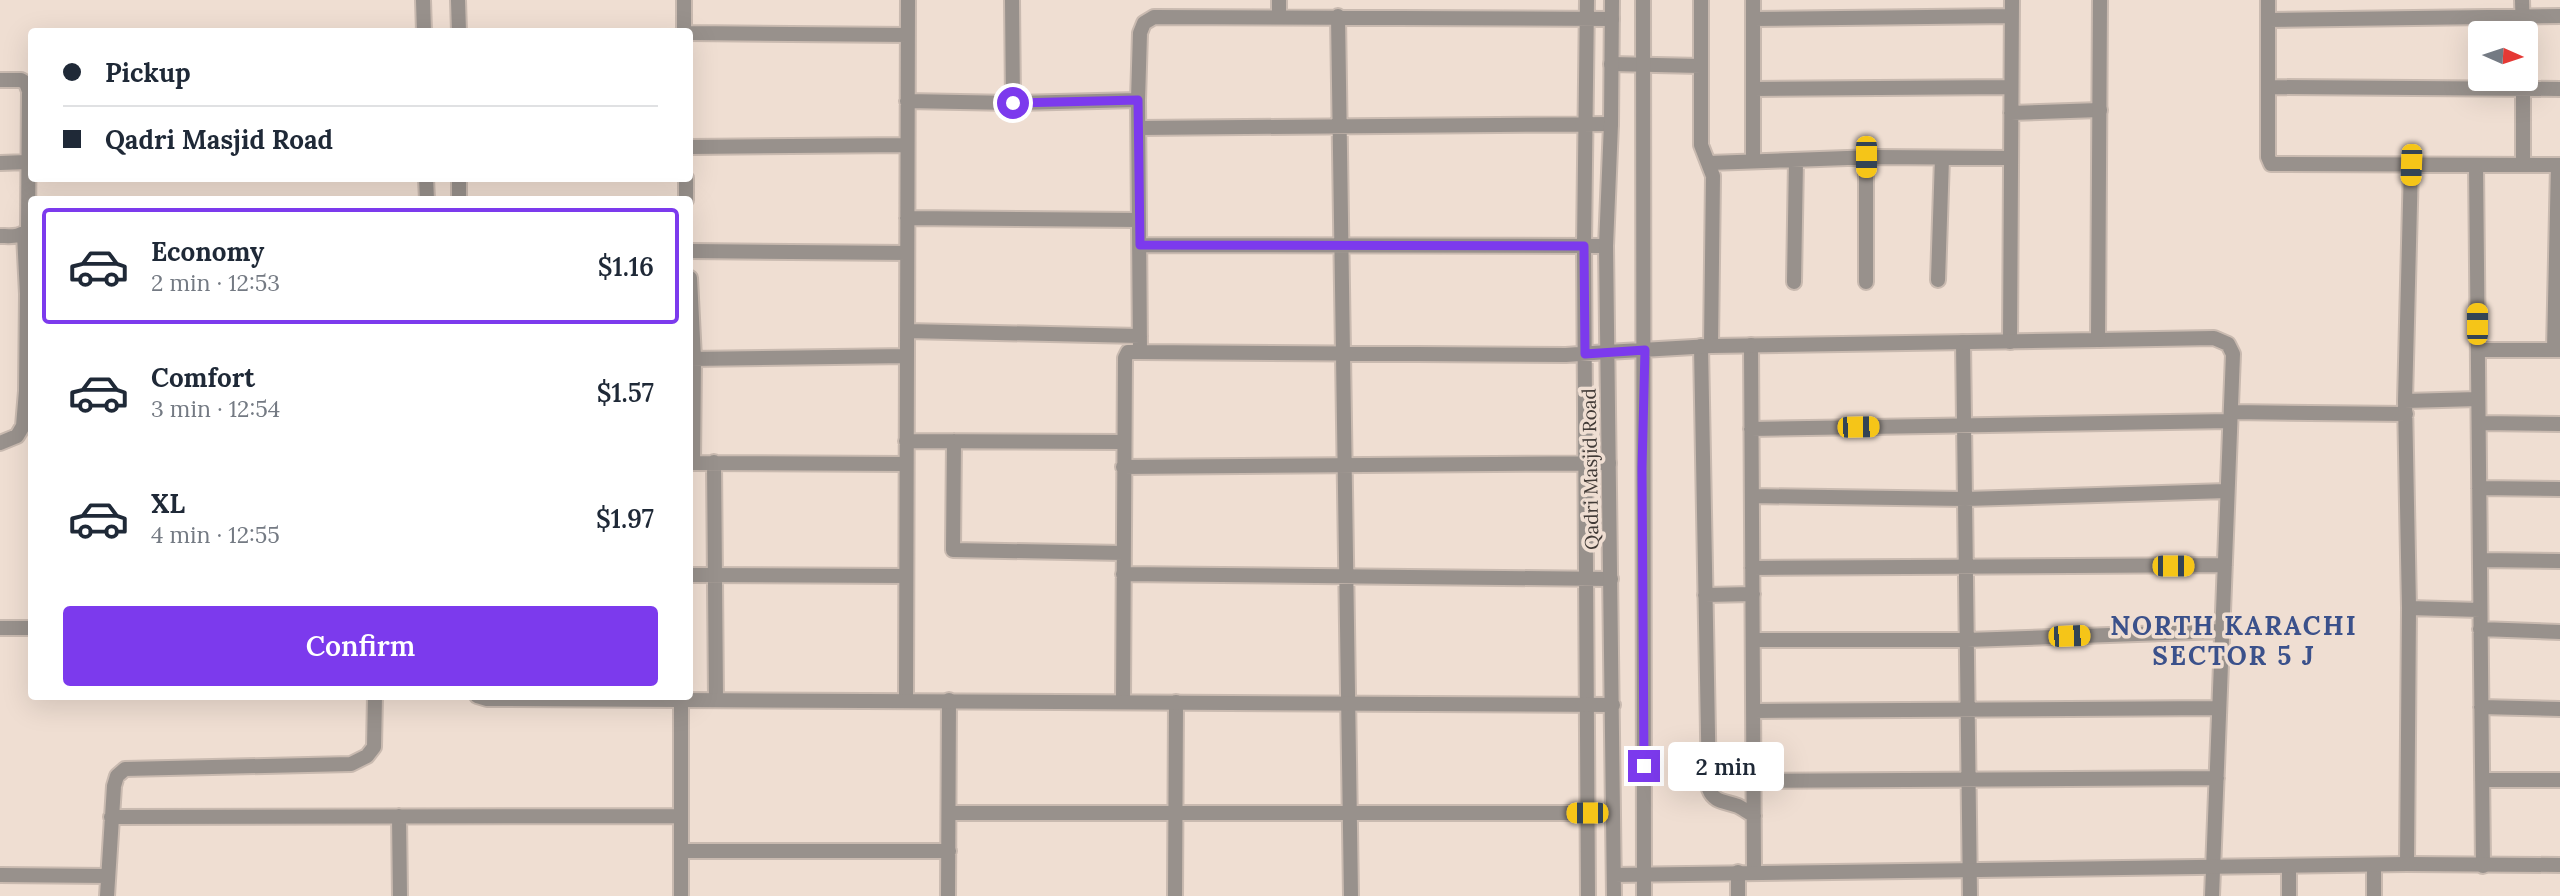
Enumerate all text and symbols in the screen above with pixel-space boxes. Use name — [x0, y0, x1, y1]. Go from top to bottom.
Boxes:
north arrow — [2468, 21, 2538, 91]
map controls — [2468, 21, 2538, 91]
text: Pickup — [105, 56, 191, 89]
route start — [997, 87, 1029, 119]
text: Qadri Masjid Road — [105, 123, 333, 156]
car — [1856, 136, 1877, 178]
car — [2400, 144, 2423, 186]
icon: car — [67, 235, 130, 298]
text: Economy — [151, 235, 264, 268]
text: $1.16 — [598, 250, 654, 283]
text: 2 min · 12:53 — [151, 268, 280, 297]
car — [2467, 303, 2488, 345]
icon: car — [67, 361, 130, 424]
text: Comfort — [151, 361, 255, 394]
text: $1.57 — [597, 376, 654, 409]
street label: Qadri Masjid Road — [1577, 388, 1603, 550]
text: 3 min · 12:54 — [151, 394, 280, 423]
car — [1837, 416, 1880, 438]
icon: car — [67, 487, 130, 550]
text: XL — [151, 487, 185, 520]
text: $1.97 — [596, 502, 654, 535]
text: 4 min · 12:55 — [151, 520, 280, 549]
car — [2153, 556, 2195, 577]
button: Confirm — [63, 606, 658, 686]
district label: NORTH KARACHI SECTOR 5 J — [2110, 609, 2358, 672]
car — [2048, 625, 2091, 647]
callout: 2 min — [1668, 742, 1784, 790]
route end — [1628, 750, 1660, 782]
text: 2 min — [1696, 752, 1756, 781]
car — [1567, 803, 1609, 824]

